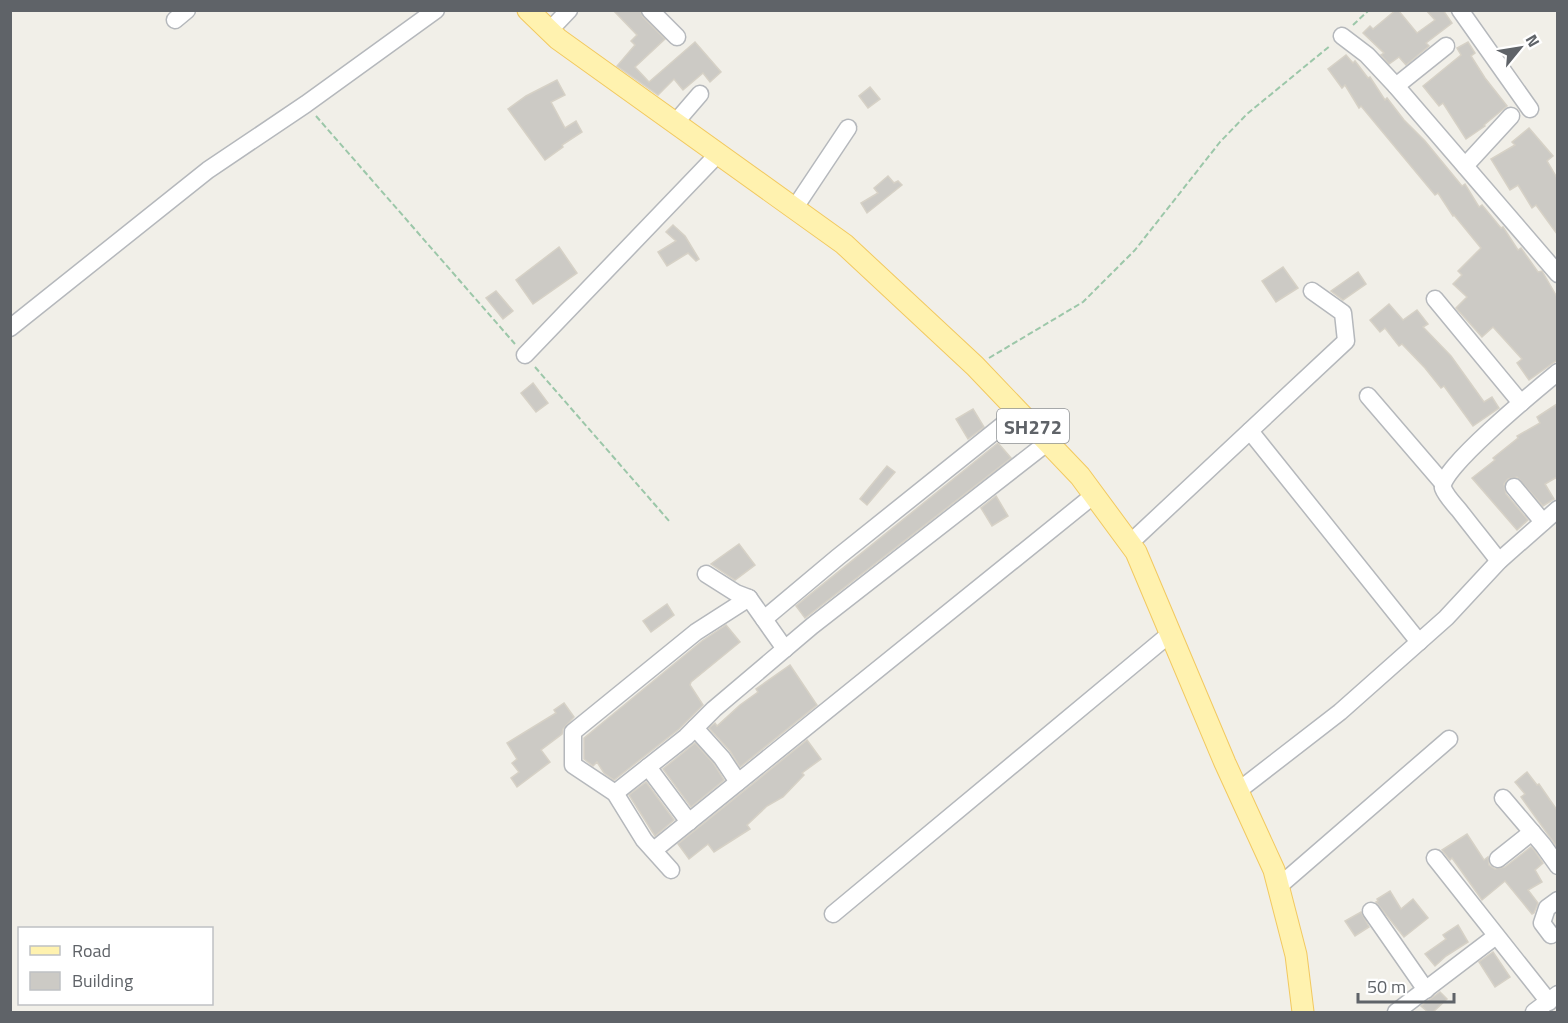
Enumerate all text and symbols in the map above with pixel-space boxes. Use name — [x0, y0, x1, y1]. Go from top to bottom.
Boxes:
north arrow — [1490, 18, 1550, 78]
text: N — [1520, 30, 1546, 51]
road number: SH272 — [997, 409, 1069, 443]
legend — [18, 927, 213, 1005]
text: Road — [72, 937, 111, 964]
scale bar — [1358, 966, 1454, 1004]
text: Building — [72, 967, 133, 994]
text: 50 m — [1367, 973, 1406, 1000]

